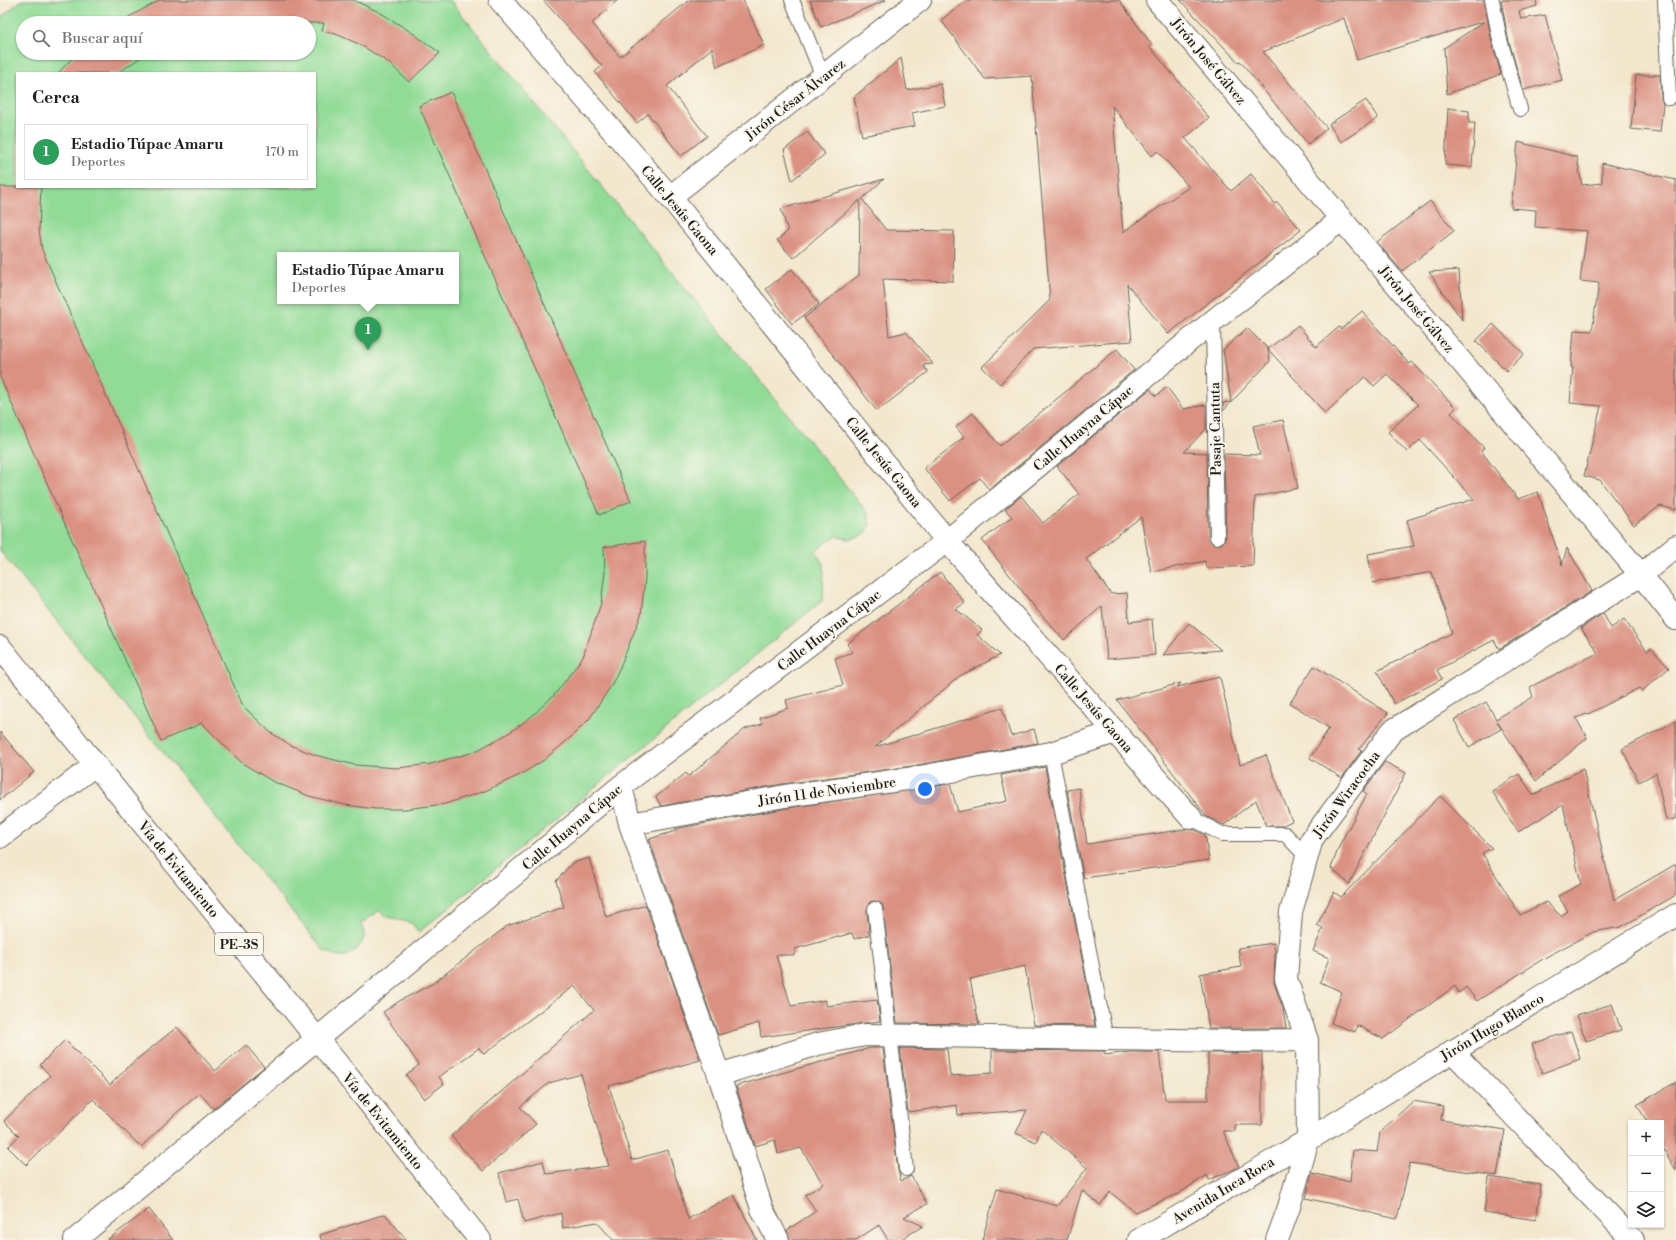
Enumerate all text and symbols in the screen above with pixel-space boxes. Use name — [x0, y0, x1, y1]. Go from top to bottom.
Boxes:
street label: Jirón José Gálvez — [1166, 14, 1250, 109]
search box — [16, 16, 316, 60]
icon: search — [30, 27, 52, 49]
text: Buscar aquí — [62, 29, 143, 48]
street label: Jirón César Álvarez — [740, 53, 850, 145]
text: Cerca — [32, 87, 80, 109]
text: Estadio Túpac Amaru — [71, 135, 224, 154]
text: 1 — [43, 144, 49, 160]
text: 170 m — [265, 144, 299, 160]
text: Deportes — [71, 154, 125, 170]
street label: Calle Jesús Gaona — [636, 162, 723, 260]
popup — [277, 252, 459, 304]
text: Estadio Túpac Amaru — [292, 261, 444, 280]
street label: Jirón José Gálvez — [1374, 262, 1458, 357]
text: Deportes — [292, 280, 346, 296]
pin: 1 — [355, 317, 381, 350]
street label: Pasaje Cantuta — [1206, 381, 1226, 476]
street label: Calle Huayna Cápac — [1030, 382, 1137, 476]
street label: Calle Jesús Gaona — [841, 414, 926, 512]
street label: Calle Huayna Cápac — [774, 586, 885, 676]
street label: Calle Jesús Gaona — [1050, 661, 1137, 757]
street label: Jirón Wiracocha — [1309, 747, 1385, 842]
street label: Jirón 11 de Noviembre — [756, 773, 897, 811]
your location — [915, 779, 935, 799]
street label: Calle Huayna Cápac — [519, 781, 626, 875]
street label: Vía de Evitamiento — [133, 817, 223, 922]
road number: PE-3S — [215, 933, 263, 955]
street label: Jirón Hugo Blanco — [1437, 990, 1548, 1066]
street label: Vía de Evitamiento — [337, 1069, 427, 1174]
map controls — [1628, 1120, 1664, 1228]
button: + — [1628, 1120, 1664, 1156]
street label: Avenida Inca Roca — [1168, 1153, 1279, 1229]
button: − — [1628, 1156, 1664, 1192]
button: layers — [1628, 1192, 1664, 1228]

